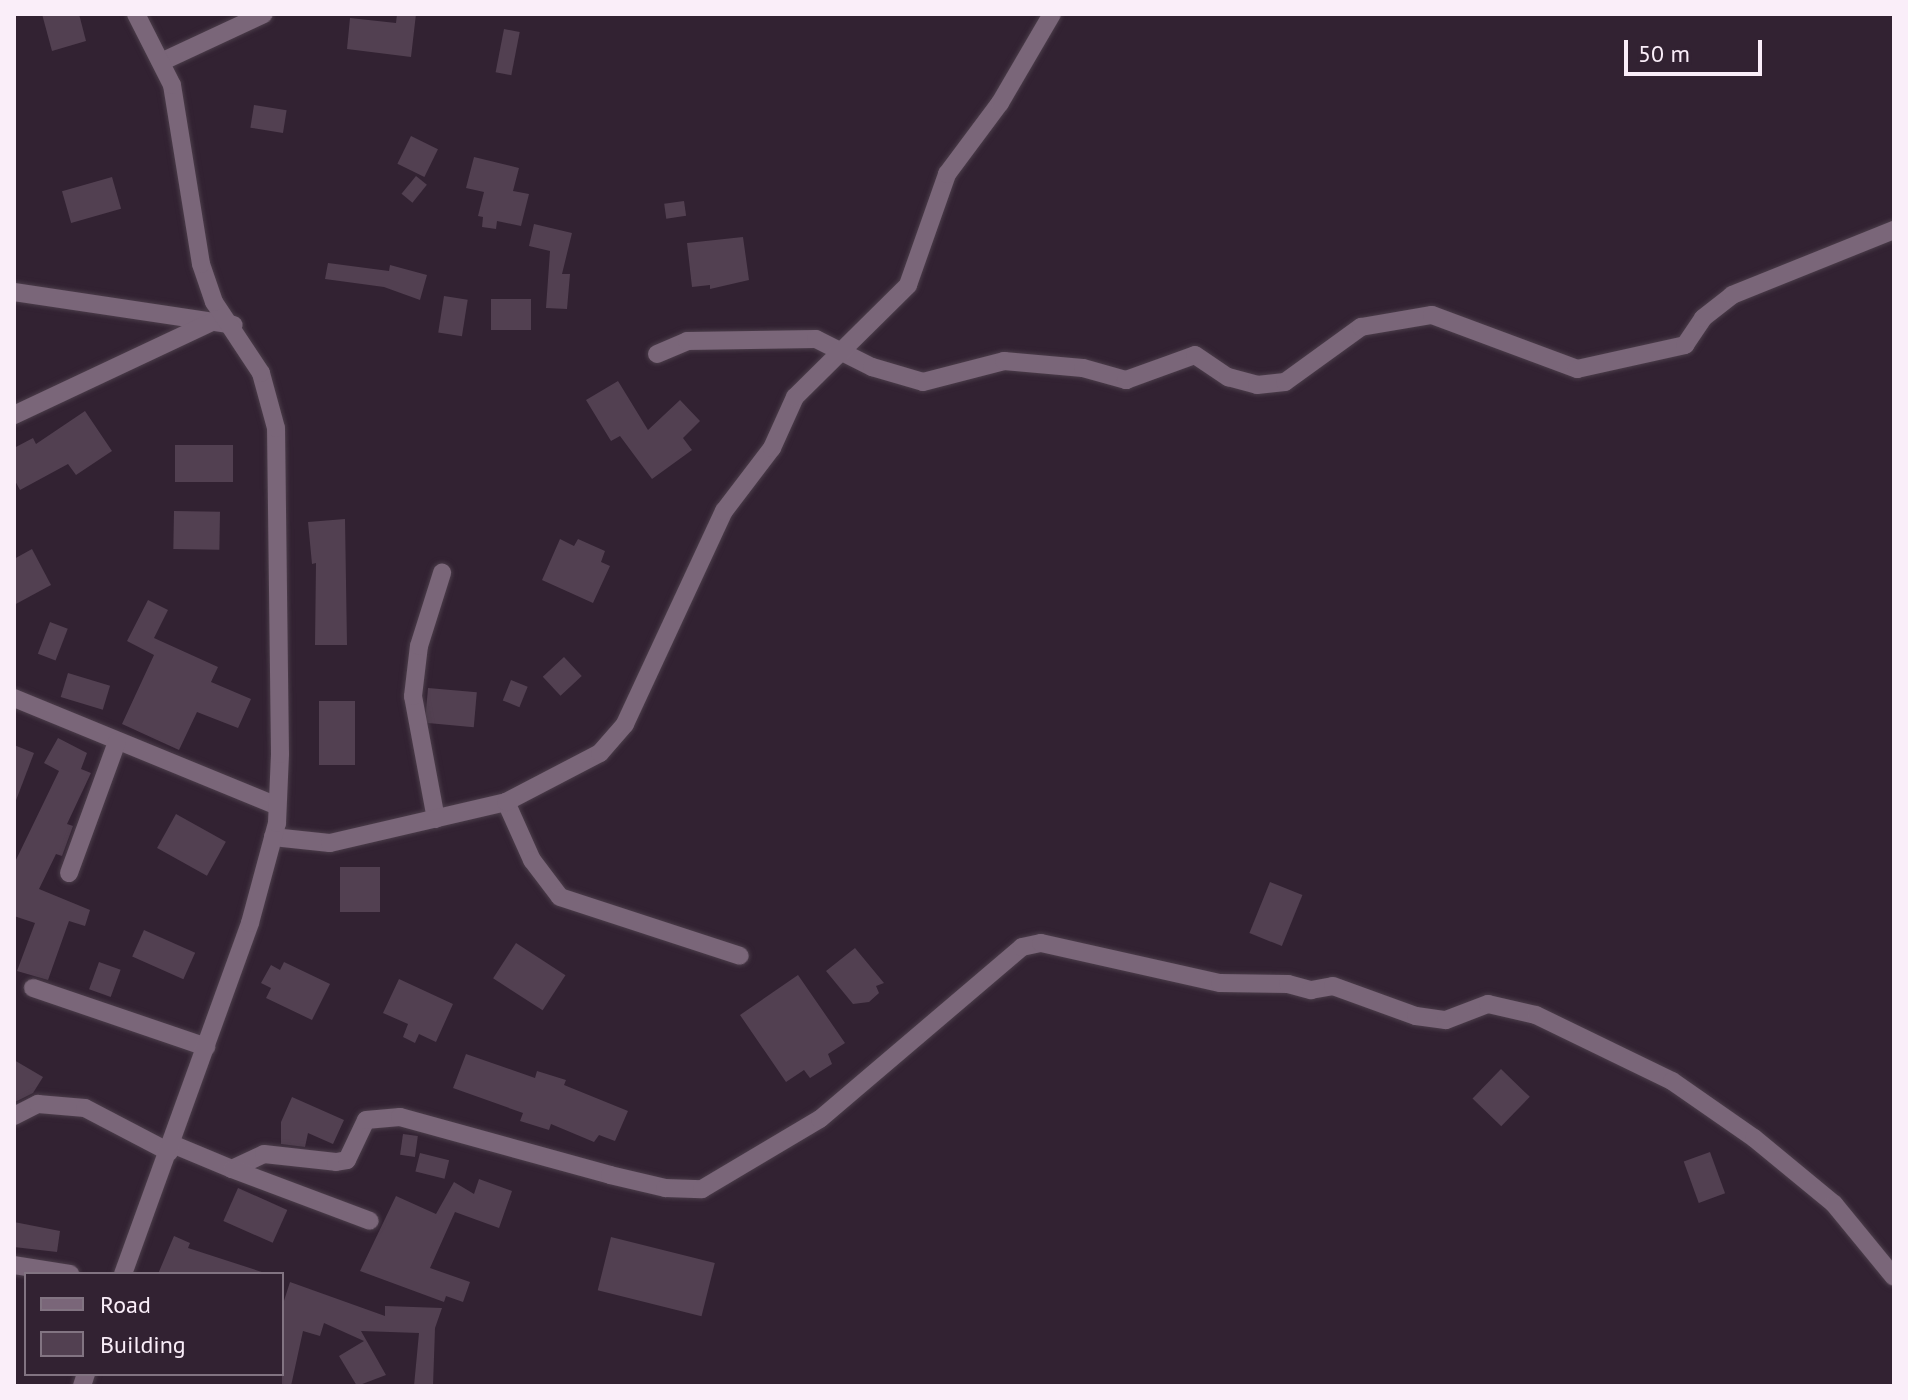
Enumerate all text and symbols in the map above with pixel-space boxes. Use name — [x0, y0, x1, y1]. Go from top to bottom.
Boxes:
scale bar — [1628, 24, 1766, 74]
text: 50 m — [1638, 38, 1690, 69]
legend — [24, 1272, 284, 1376]
text: Road — [100, 1289, 151, 1320]
text: Building — [100, 1329, 186, 1360]

